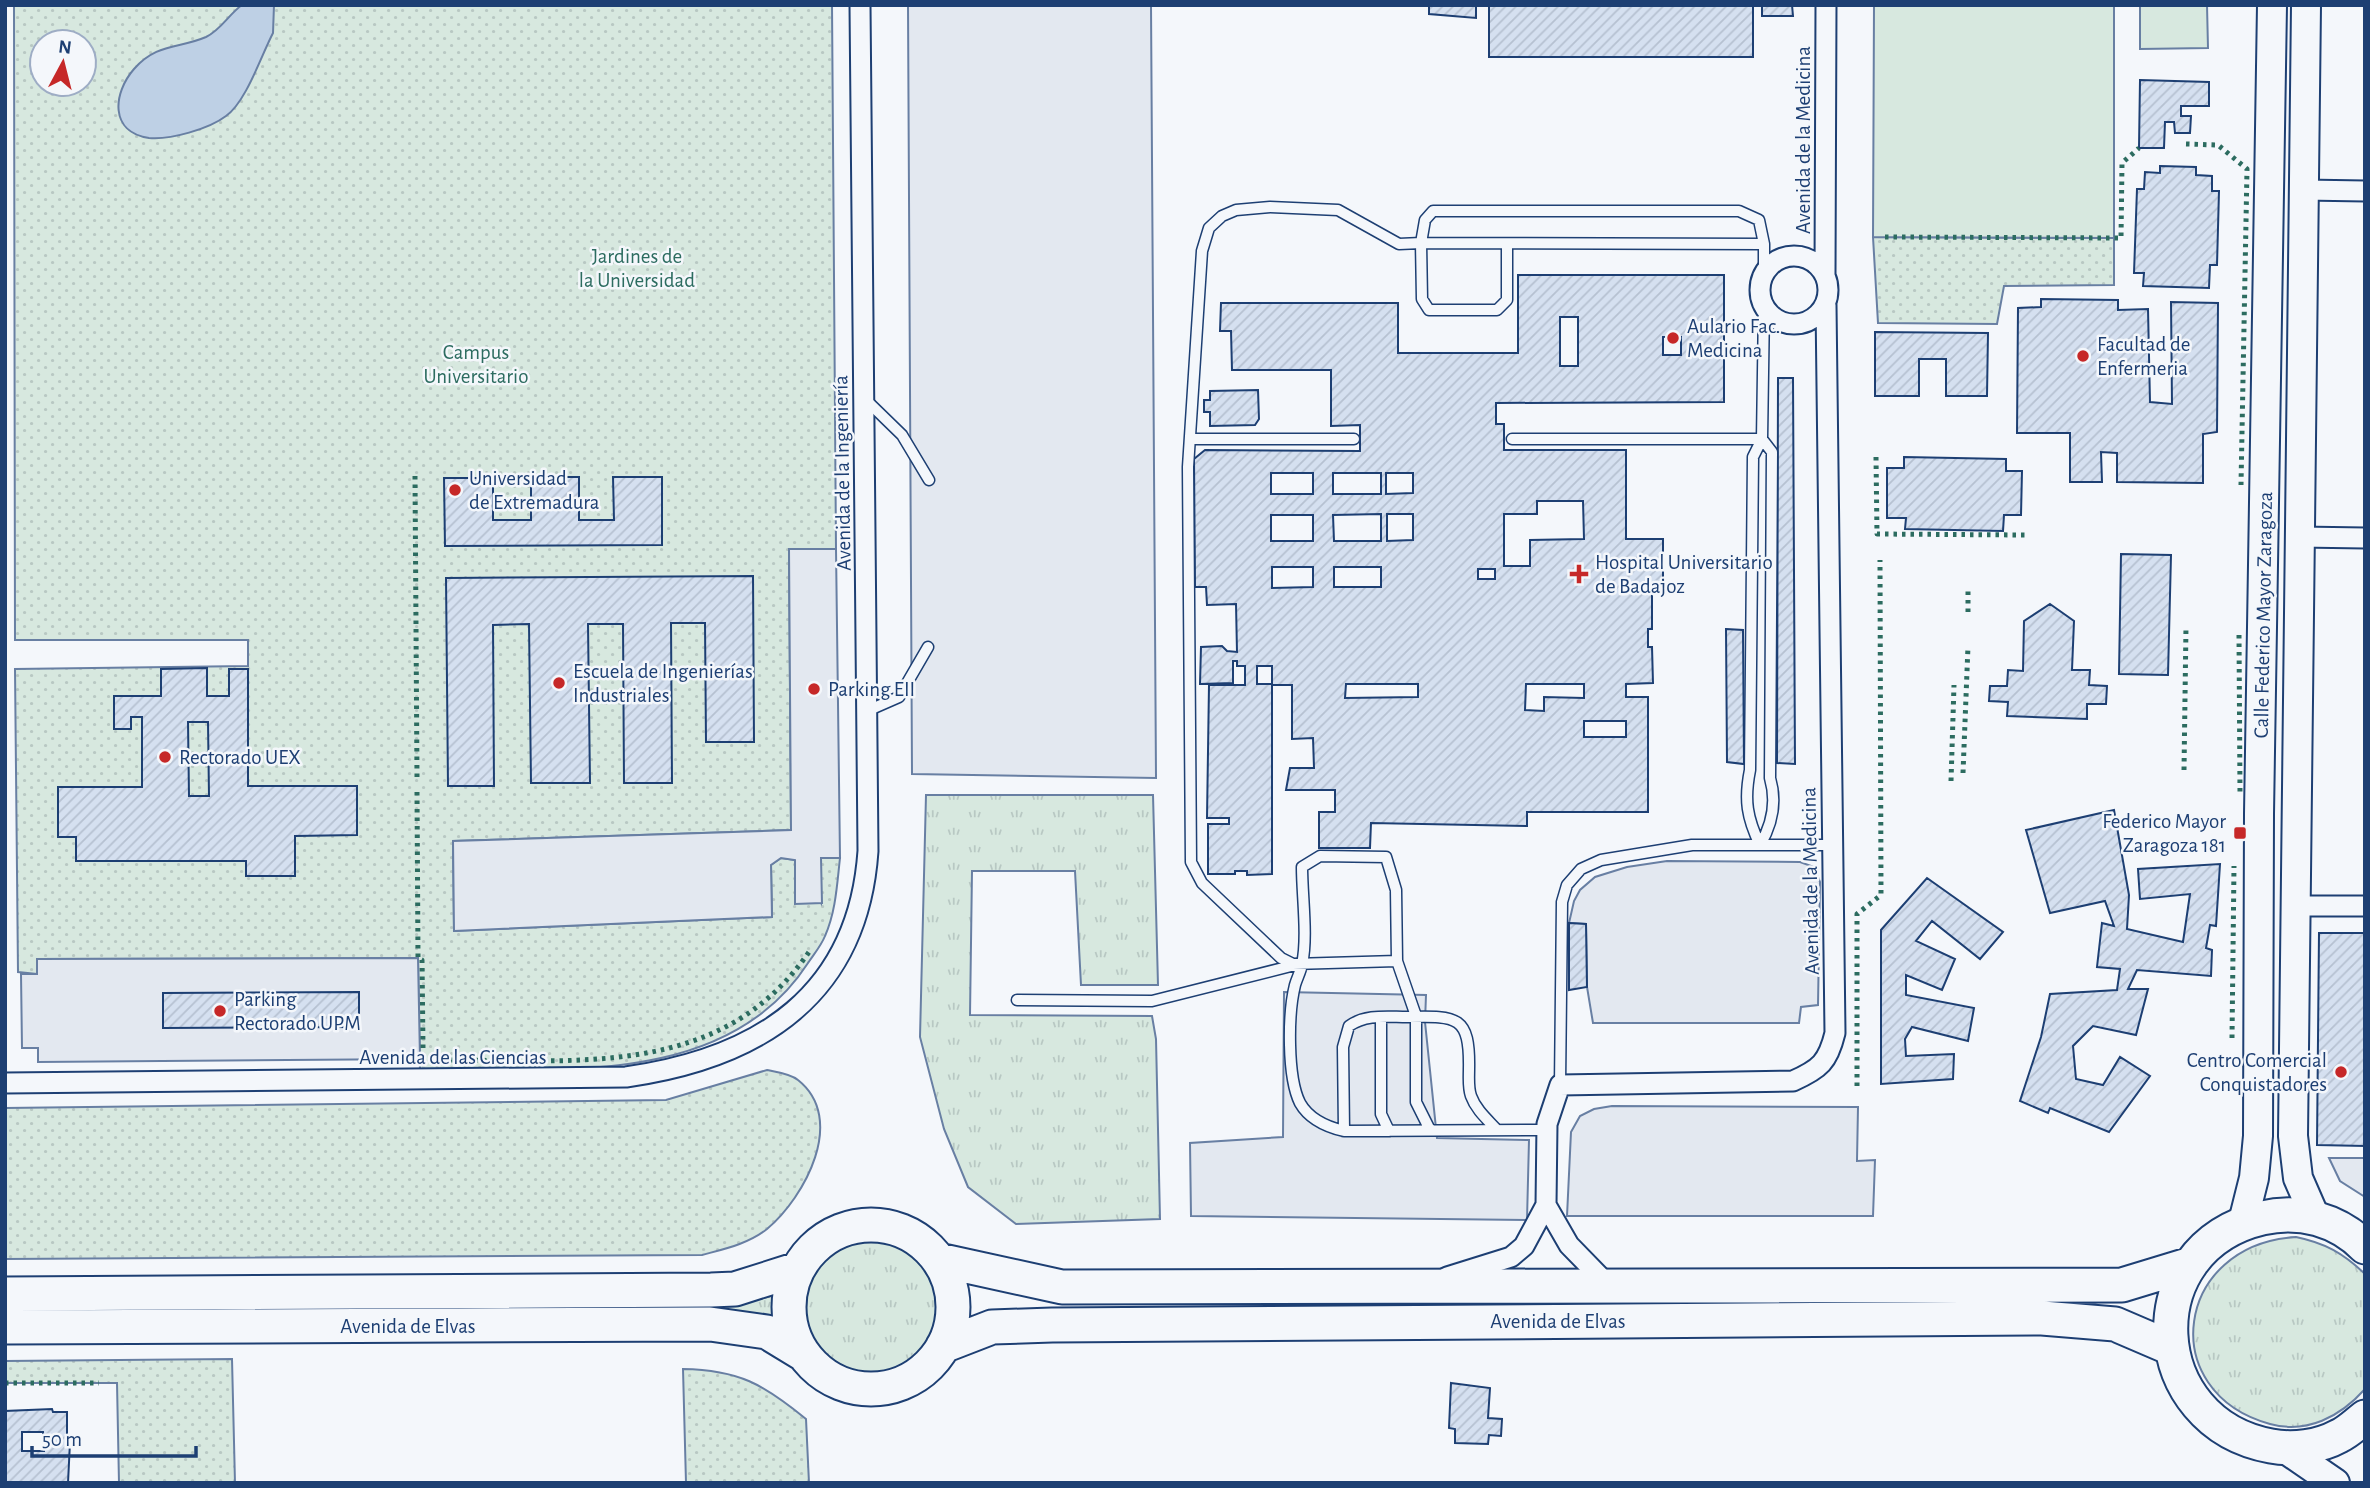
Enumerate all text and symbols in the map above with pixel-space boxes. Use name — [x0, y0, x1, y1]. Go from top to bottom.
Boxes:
north arrow — [28, 28, 98, 98]
text: N — [57, 37, 73, 58]
street label: Avenida de la Medicina — [1793, 46, 1814, 234]
park label: Jardines de la Universidad — [579, 246, 695, 291]
place label: Aulario Fac. Medicina — [1687, 316, 1780, 361]
marker: Aulario Fac. Medicina — [1665, 330, 1681, 346]
place label: Facultad de Enfermeria — [2097, 334, 2190, 379]
park label: Campus Universitario — [424, 342, 528, 387]
marker: Facultad de Enfermeria — [2075, 348, 2091, 364]
street label: Avenida de la Ingeniería — [830, 375, 855, 571]
place label: Universidad de Extremadura — [469, 468, 600, 513]
marker: Universidad de Extremadura — [447, 482, 463, 498]
street label: Calle Federico Mayor Zaragoza — [2251, 491, 2276, 739]
place label: Hospital Universitario de Badajoz — [1595, 552, 1773, 597]
marker: Hospital Universitario de Badajoz — [1569, 564, 1589, 584]
place label: Escuela de Ingenierías Industriales — [573, 661, 753, 706]
marker: Escuela de Ingenierías Industriales — [551, 675, 567, 691]
place label: Parking EII — [828, 679, 915, 700]
marker: Parking EII — [806, 681, 822, 697]
place label: Rectorado UEX — [179, 747, 301, 768]
marker: Rectorado UEX — [157, 749, 173, 765]
street label: Avenida de la Medicina — [1798, 787, 1823, 975]
place label: Federico Mayor Zaragoza 181 — [2102, 811, 2226, 856]
marker: Federico Mayor Zaragoza 181 — [2232, 825, 2248, 841]
place label: Parking Rectorado UPM — [234, 989, 361, 1034]
marker: Parking Rectorado UPM — [212, 1003, 228, 1019]
street label: Avenida de las Ciencias — [359, 1047, 547, 1068]
place label: Centro Comercial Conquistadores — [2187, 1050, 2327, 1095]
marker: Centro Comercial Conquistadores — [2333, 1064, 2349, 1080]
street label: Avenida de Elvas — [1490, 1311, 1626, 1332]
street label: Avenida de Elvas — [340, 1316, 476, 1337]
scale bar — [32, 1414, 196, 1458]
text: 50 m — [42, 1429, 82, 1450]

